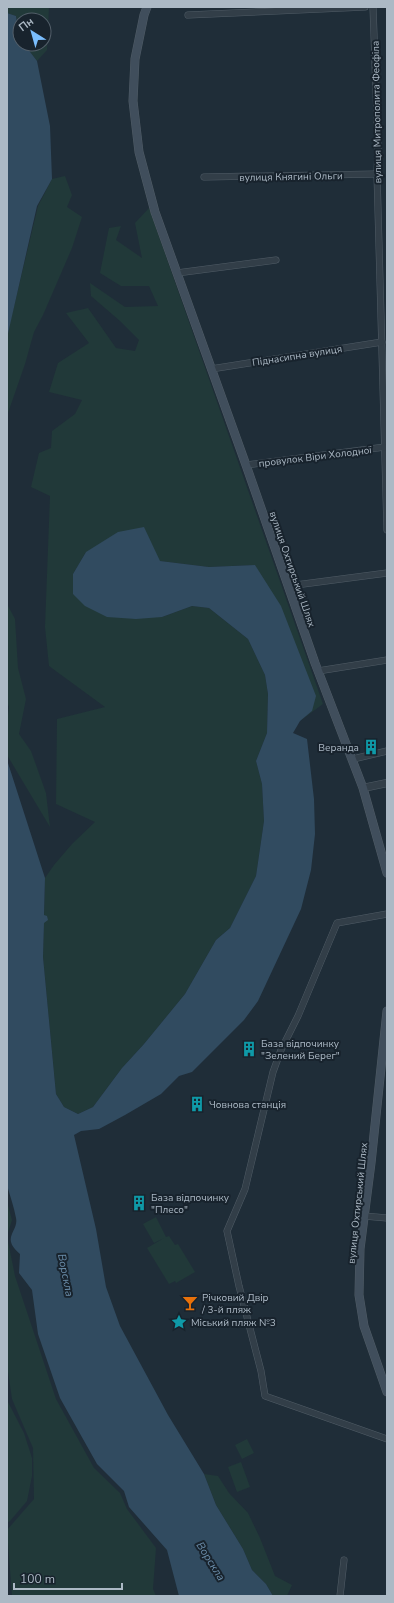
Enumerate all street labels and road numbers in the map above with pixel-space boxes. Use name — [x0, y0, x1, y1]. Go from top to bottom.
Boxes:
street label: вулиця Митрополита Феофіла — [369, 40, 385, 183]
street label: вулиця Княгині Ольги — [239, 169, 343, 185]
street label: Піднасипна вулиця — [251, 342, 343, 370]
street label: провулок Віри Холодної — [258, 443, 373, 471]
street label: вулиця Охтирський Шлях — [266, 509, 319, 630]
street label: вулиця Охтирський Шлях — [345, 1141, 371, 1264]

